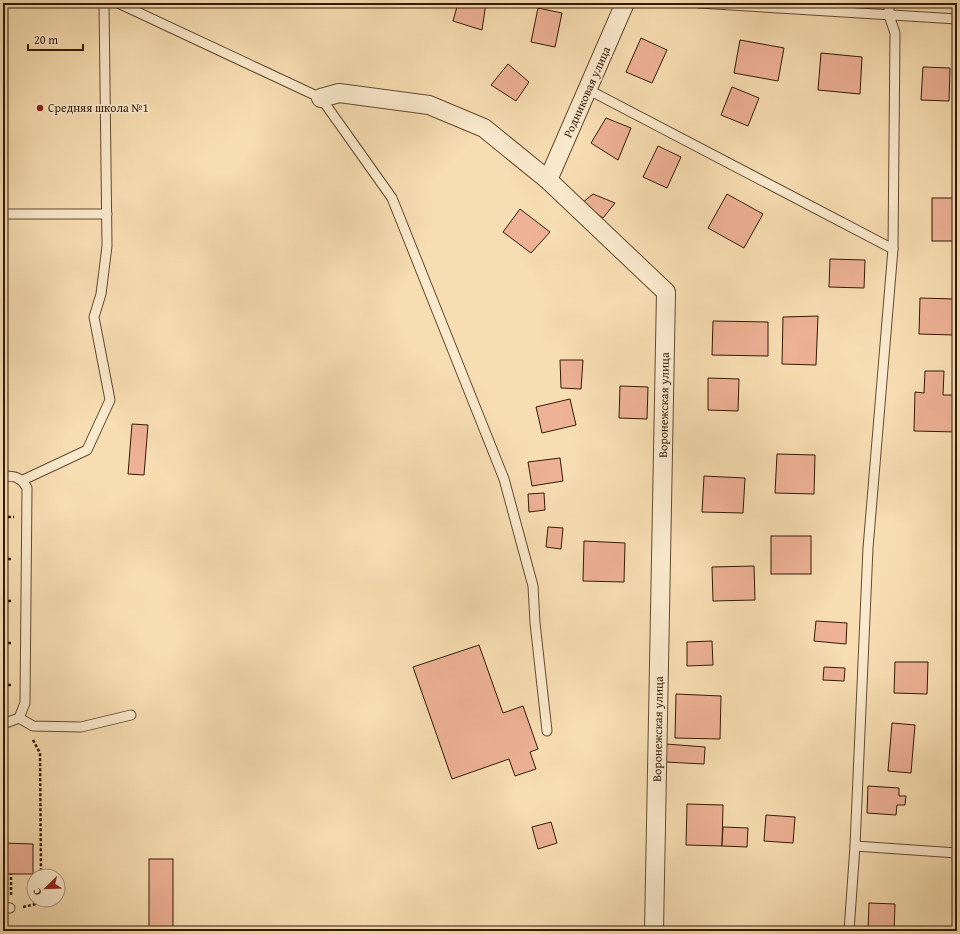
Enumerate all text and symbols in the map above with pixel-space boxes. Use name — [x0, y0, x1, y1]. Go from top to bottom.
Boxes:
scale bar — [28, 26, 83, 52]
text: 20 m — [34, 31, 58, 48]
street label: Родниковая улица — [559, 43, 614, 140]
place label: Средняя школа №1 — [48, 99, 149, 116]
marker: Средняя школа №1 — [35, 103, 45, 113]
street label: Воронежская улица — [654, 352, 673, 458]
street label: Воронежская улица — [648, 676, 667, 782]
north arrow — [26, 868, 66, 908]
text: С — [28, 886, 45, 898]

